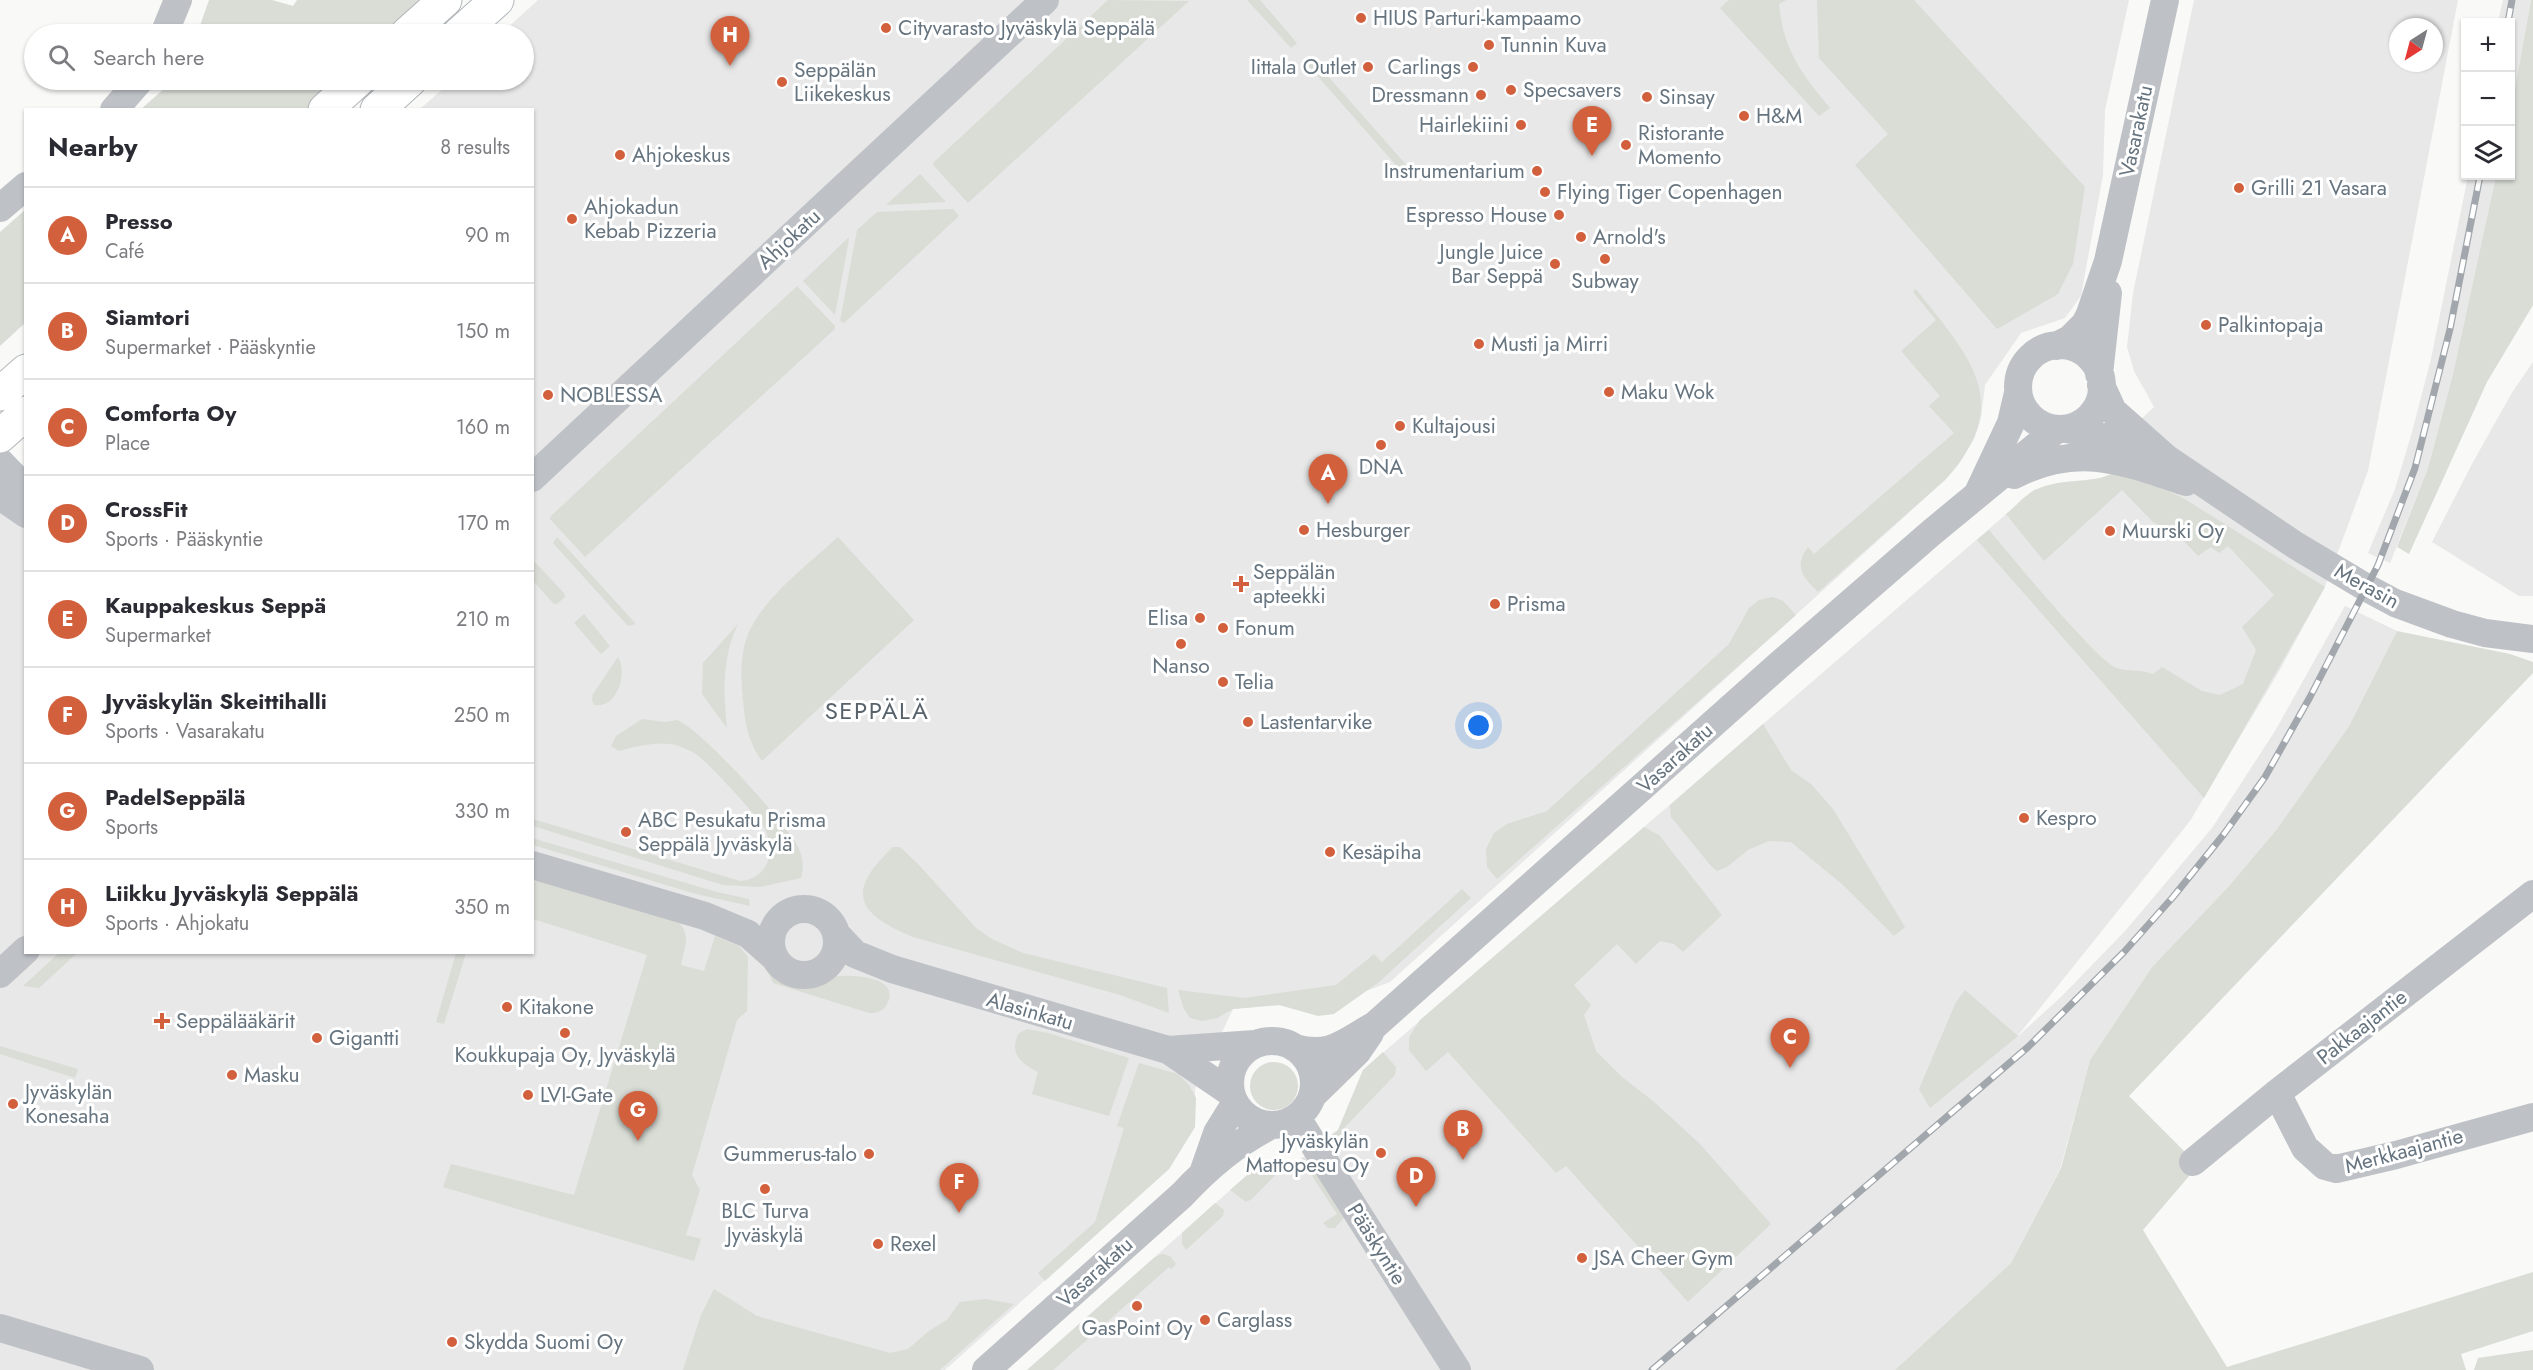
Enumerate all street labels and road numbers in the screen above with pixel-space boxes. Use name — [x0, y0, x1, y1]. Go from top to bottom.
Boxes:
street label: Vasarakatu — [2112, 82, 2160, 180]
street label: Ahjokatu — [751, 202, 827, 276]
street label: Merasin — [2329, 556, 2405, 616]
street label: Vasarakatu — [1630, 716, 1720, 800]
street label: Pakkaajantie — [2310, 982, 2414, 1072]
street label: Alasinkatu — [983, 984, 1077, 1038]
street label: Merkkaajantie — [2341, 1121, 2467, 1181]
street label: Pääskyntie — [1340, 1197, 1414, 1291]
street label: Vasarakatu — [1050, 1230, 1140, 1314]

